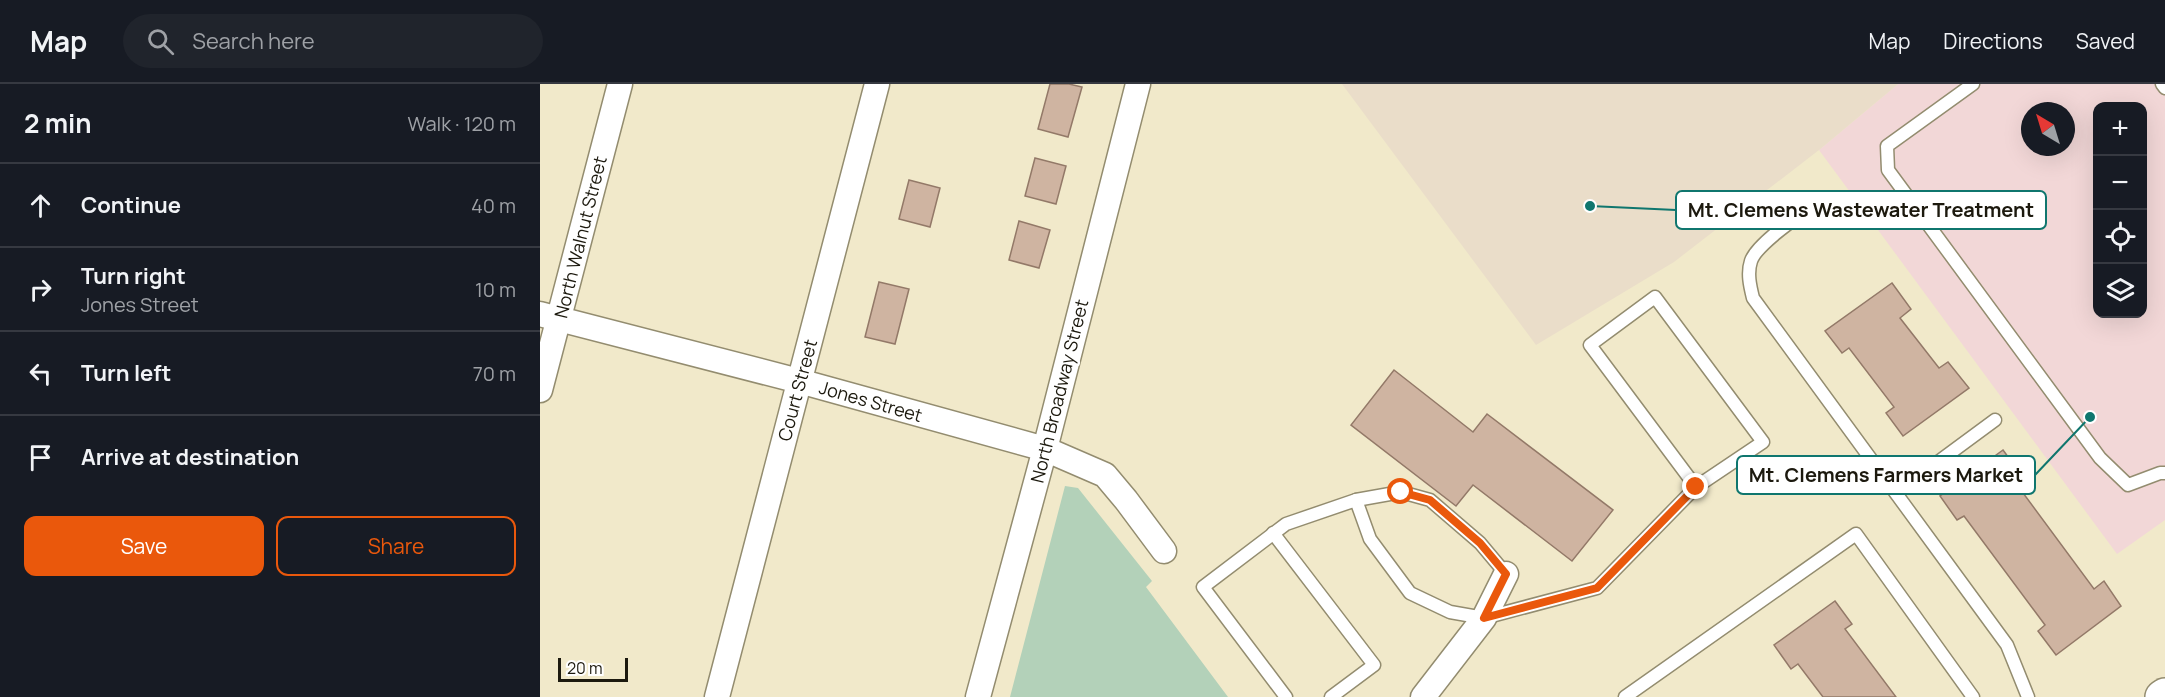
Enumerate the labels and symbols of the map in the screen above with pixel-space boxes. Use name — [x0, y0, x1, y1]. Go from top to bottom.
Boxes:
north arrow — [2021, 102, 2075, 156]
street label: North Walnut Street — [548, 153, 612, 321]
callout: Mt. Clemens Wastewater Treatment — [1676, 191, 2046, 229]
text: Mt. Clemens Wastewater Treatment — [1688, 196, 2034, 223]
street label: North Broadway Street — [1025, 297, 1093, 485]
street label: Court Street — [772, 336, 822, 444]
street label: Jones Street — [817, 375, 925, 427]
callout: Mt. Clemens Farmers Market — [1737, 456, 2035, 494]
text: Mt. Clemens Farmers Market — [1749, 461, 2023, 488]
route end — [1682, 473, 1708, 499]
route start — [1387, 478, 1413, 504]
scale bar — [558, 655, 628, 682]

